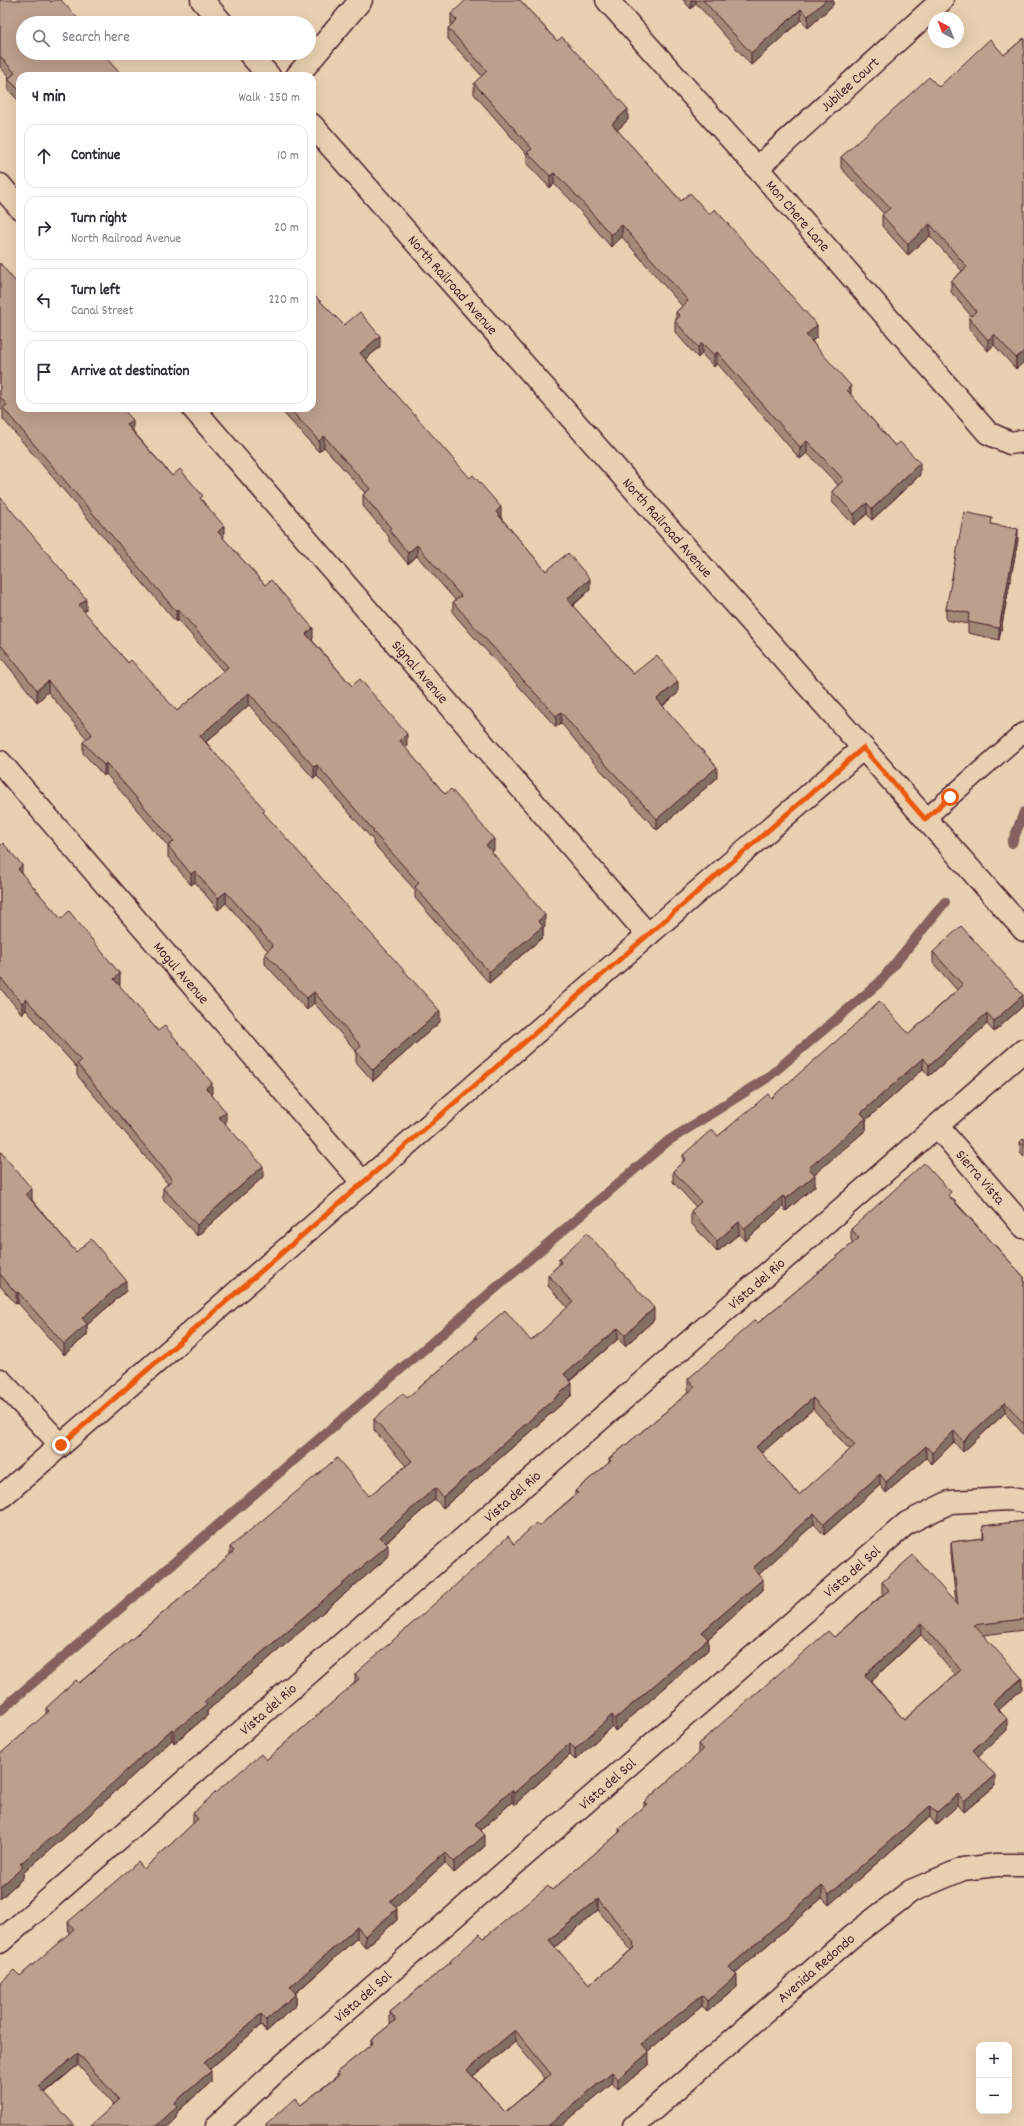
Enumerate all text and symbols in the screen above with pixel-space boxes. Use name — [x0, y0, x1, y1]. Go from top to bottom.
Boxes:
north arrow — [928, 12, 964, 48]
search box — [16, 16, 316, 60]
icon: search — [30, 27, 52, 49]
text: Search here — [62, 27, 130, 49]
street label: Jubilee Court — [816, 52, 886, 118]
text: 4 min — [32, 86, 66, 110]
text: Walk · 250 m — [238, 89, 300, 108]
icon: ahead — [33, 145, 55, 167]
text: Continue — [71, 145, 120, 167]
text: 10 m — [277, 147, 299, 166]
street label: Mon Chere Lane — [759, 176, 835, 258]
text: Turn right — [71, 208, 127, 230]
icon: right — [33, 217, 55, 239]
text: 20 m — [274, 219, 299, 238]
text: North Railroad Avenue — [71, 230, 181, 249]
street label: North Railroad Avenue — [401, 231, 502, 341]
text: Turn left — [71, 280, 120, 302]
icon: left — [33, 289, 55, 311]
text: 220 m — [269, 291, 299, 310]
text: Canal Street — [71, 302, 133, 321]
icon: arrive — [33, 361, 55, 383]
text: Arrive at destination — [71, 361, 189, 383]
street label: North Railroad Avenue — [616, 474, 717, 584]
street label: Signal Avenue — [385, 636, 453, 710]
route start — [941, 788, 959, 806]
street label: Mogul Avenue — [147, 938, 214, 1010]
street label: Sierra Vista — [949, 1146, 1010, 1211]
street label: Vista del Rio — [724, 1253, 791, 1316]
route end — [52, 1436, 70, 1454]
street label: Vista del Rio — [480, 1466, 547, 1529]
street label: Vista del Sol — [819, 1541, 887, 1604]
street label: Vista del Rio — [235, 1679, 303, 1742]
street label: Vista del Sol — [575, 1754, 642, 1816]
street label: Avenida Redondo — [773, 1929, 861, 2009]
street label: Vista del Sol — [330, 1966, 398, 2029]
map controls — [976, 2042, 1012, 2114]
button: + — [976, 2042, 1012, 2078]
button: − — [976, 2078, 1012, 2114]

